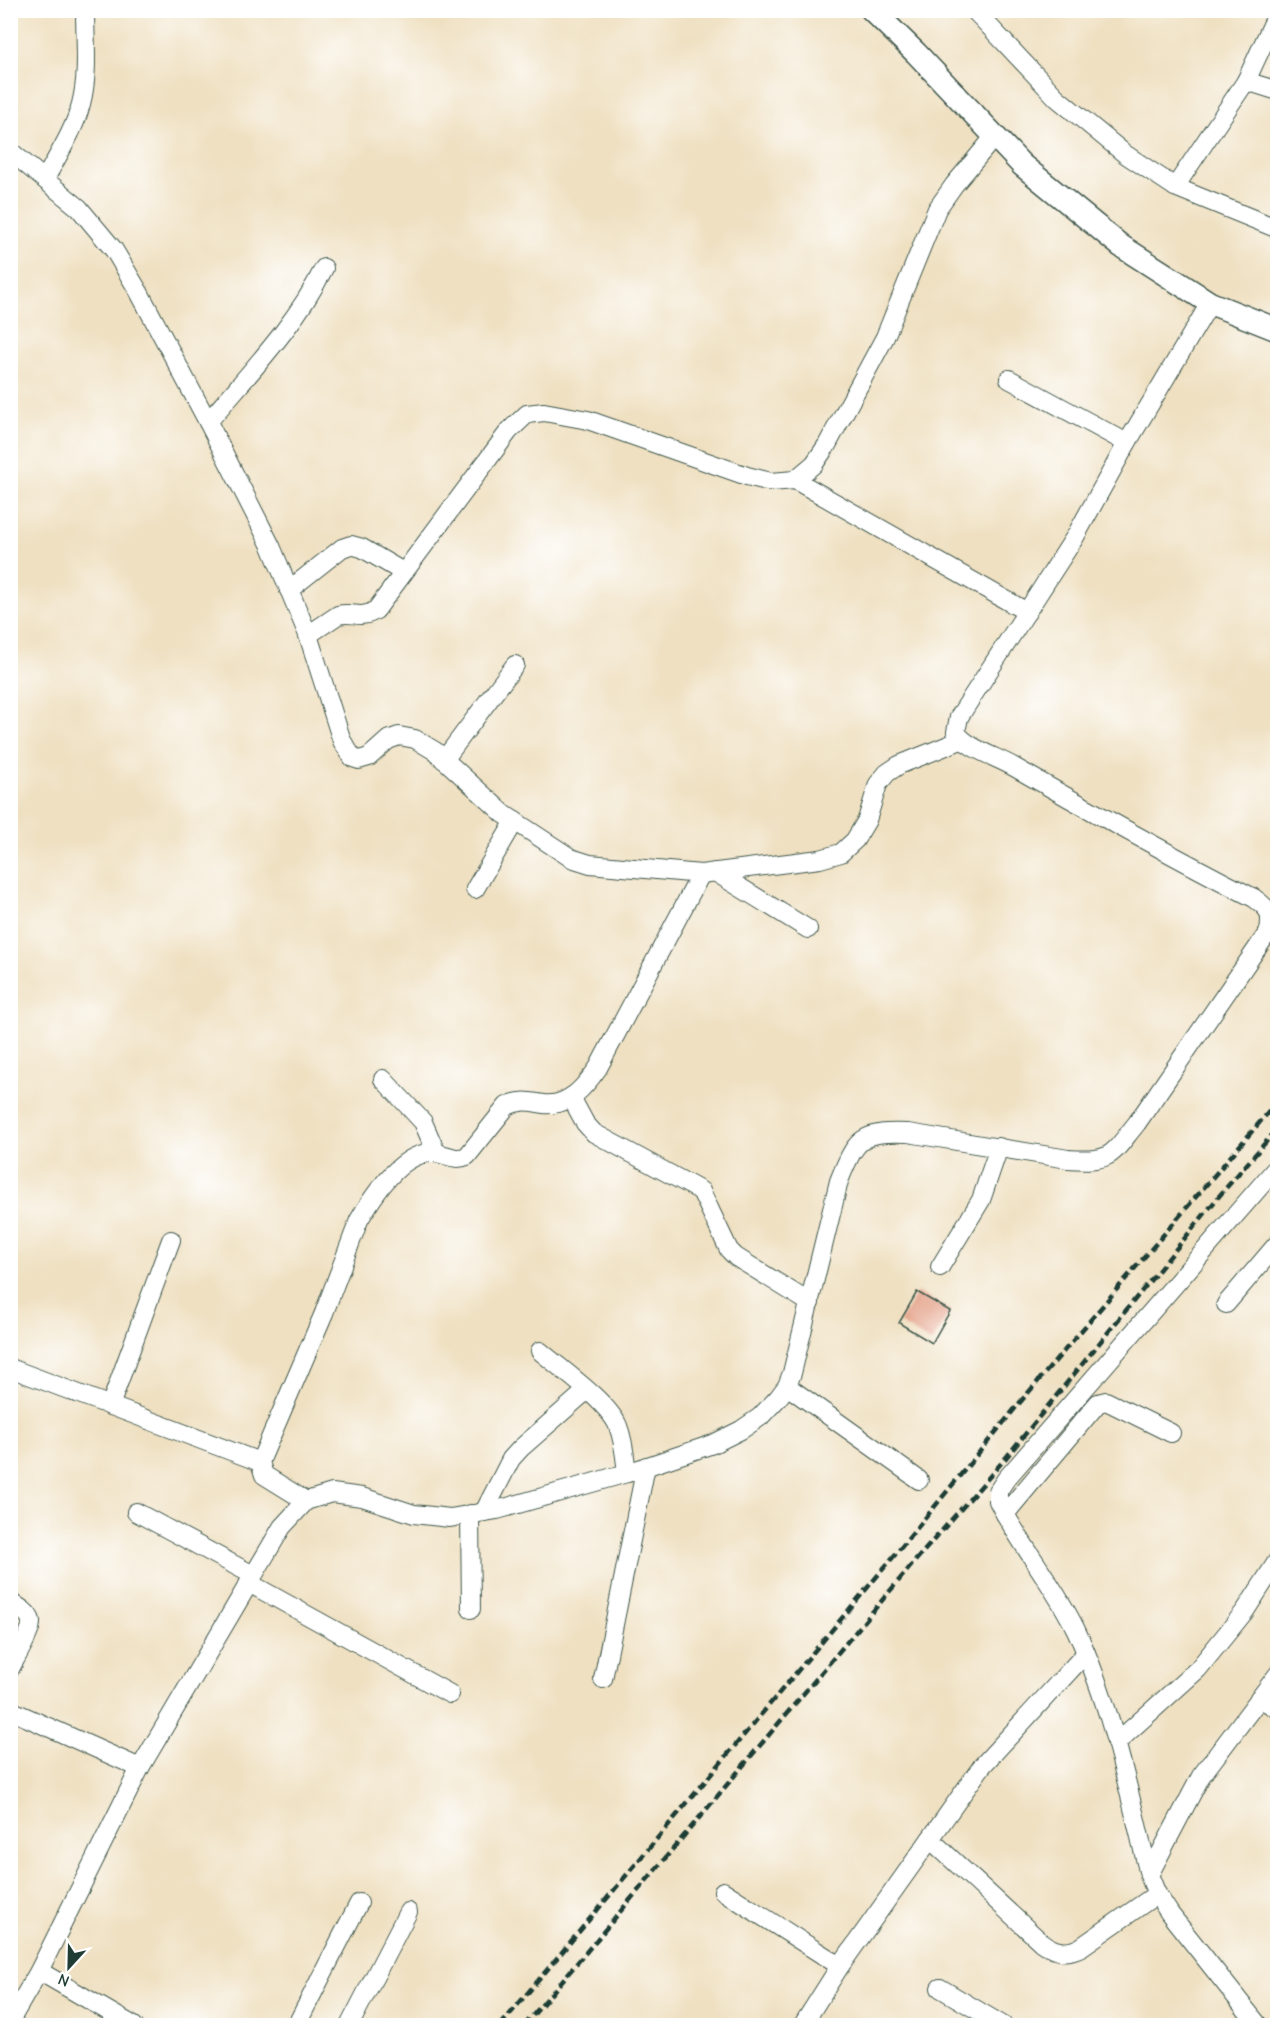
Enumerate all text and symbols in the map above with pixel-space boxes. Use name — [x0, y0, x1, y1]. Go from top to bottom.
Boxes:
north arrow — [39, 1937, 99, 1997]
text: N — [56, 1970, 72, 1990]

